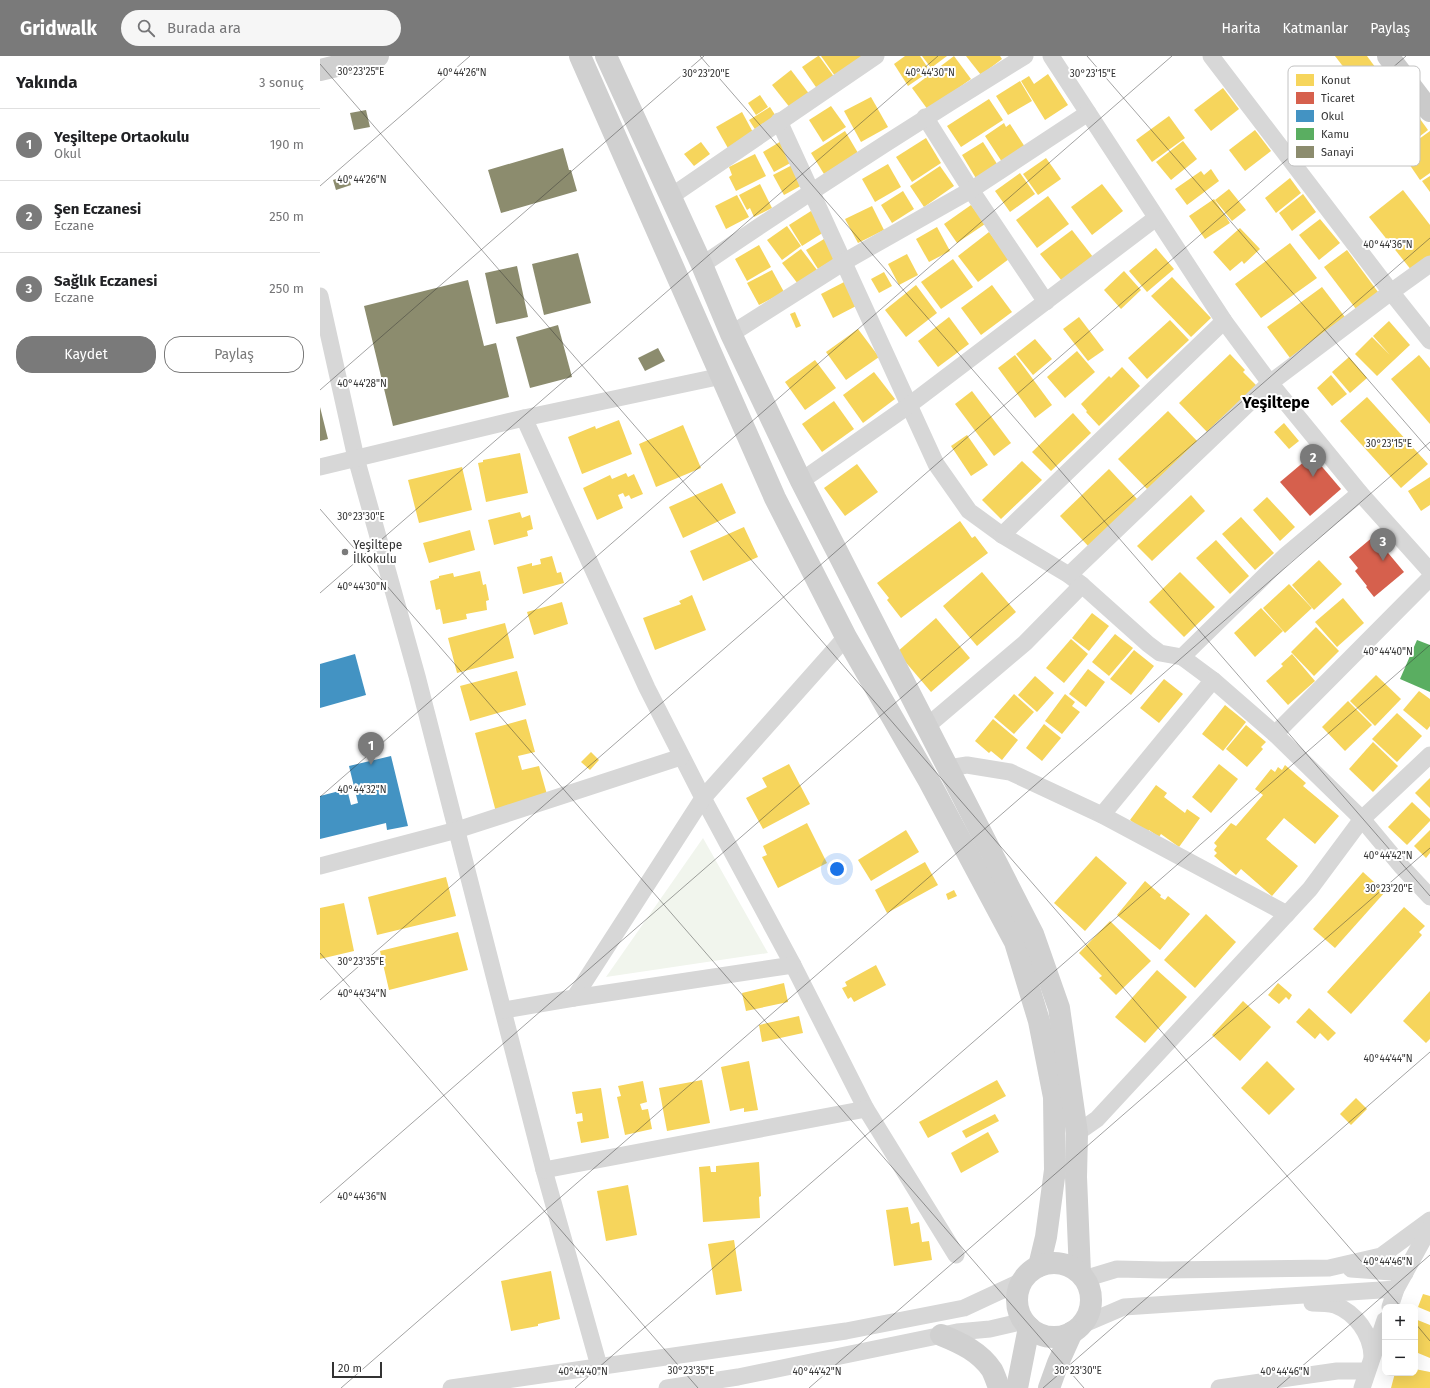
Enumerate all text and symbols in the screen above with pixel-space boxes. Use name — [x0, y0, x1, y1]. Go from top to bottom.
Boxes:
search box — [121, 10, 401, 46]
text: Gridwalk — [20, 17, 97, 40]
icon: search — [135, 17, 157, 39]
text: Burada ara — [167, 19, 241, 37]
text: Harita — [1222, 20, 1261, 37]
text: Katmanlar — [1283, 20, 1348, 37]
text: Paylaş — [1370, 20, 1410, 37]
text: 30°23'25"E — [338, 66, 384, 78]
legend — [1288, 66, 1420, 166]
text: 40°44'26"N — [437, 67, 487, 79]
text: 40°44'30"N — [905, 67, 955, 79]
text: 30°23'20"E — [682, 68, 730, 80]
text: 30°23'15"E — [1070, 68, 1116, 80]
text: Yakında — [16, 72, 77, 93]
text: Konut — [1321, 74, 1351, 87]
text: 3 sonuç — [259, 75, 304, 90]
text: Ticaret — [1321, 92, 1355, 105]
text: Okul — [1321, 110, 1344, 123]
text: Yeşiltepe Ortaokulu — [54, 128, 189, 146]
text: Kamu — [1321, 128, 1349, 141]
text: 1 — [26, 137, 32, 152]
text: 190 m — [270, 137, 304, 152]
text: Okul — [54, 146, 81, 161]
text: Sanayi — [1321, 146, 1354, 159]
text: 40°44'26"N — [337, 174, 387, 186]
text: Şen Eczanesi — [54, 200, 141, 218]
text: 2 — [26, 209, 32, 224]
text: 250 m — [269, 209, 304, 224]
text: Eczane — [54, 218, 94, 233]
text: 40°44'36"N — [1363, 239, 1413, 251]
text: Sağlık Eczanesi — [54, 272, 158, 290]
text: 3 — [26, 281, 32, 296]
text: 250 m — [269, 281, 304, 296]
text: Eczane — [54, 290, 94, 305]
button: Kaydet — [16, 336, 156, 373]
button: Paylaş — [164, 336, 304, 373]
text: 40°44'28"N — [337, 378, 387, 390]
district label: Yeşiltepe — [1241, 393, 1310, 413]
text: 30°23'15"E — [1366, 438, 1412, 450]
pin: 2 — [1300, 444, 1326, 477]
text: 30°23'30"E — [337, 511, 385, 523]
pin: 3 — [1370, 528, 1396, 561]
place label: Yeşiltepe İlkokulu — [353, 538, 402, 566]
marker: Yeşiltepe İlkokulu — [340, 547, 350, 557]
text: 40°44'30"N — [337, 581, 387, 593]
text: 40°44'40"N — [1363, 646, 1413, 658]
pin: 1 — [358, 732, 384, 765]
text: 40°44'32"N — [337, 784, 387, 796]
text: 40°44'42"N — [1364, 850, 1412, 862]
your location — [827, 859, 847, 879]
text: 30°23'20"E — [1365, 883, 1413, 895]
text: 30°23'35"E — [338, 956, 384, 968]
text: 40°44'34"N — [337, 988, 387, 1000]
text: 40°44'44"N — [1363, 1053, 1413, 1065]
text: 40°44'36"N — [337, 1191, 387, 1203]
text: 40°44'46"N — [1363, 1256, 1413, 1268]
map controls — [1382, 1304, 1418, 1376]
button: + — [1382, 1304, 1418, 1340]
button: − — [1382, 1340, 1418, 1376]
scale bar — [332, 1360, 382, 1379]
text: 20 m — [338, 1362, 362, 1375]
text: 30°23'35"E — [668, 1365, 714, 1377]
text: 30°23'30"E — [1054, 1365, 1102, 1377]
text: 40°44'40"N — [558, 1366, 608, 1378]
text: 40°44'42"N — [793, 1366, 841, 1378]
text: 40°44'46"N — [1260, 1366, 1310, 1378]

